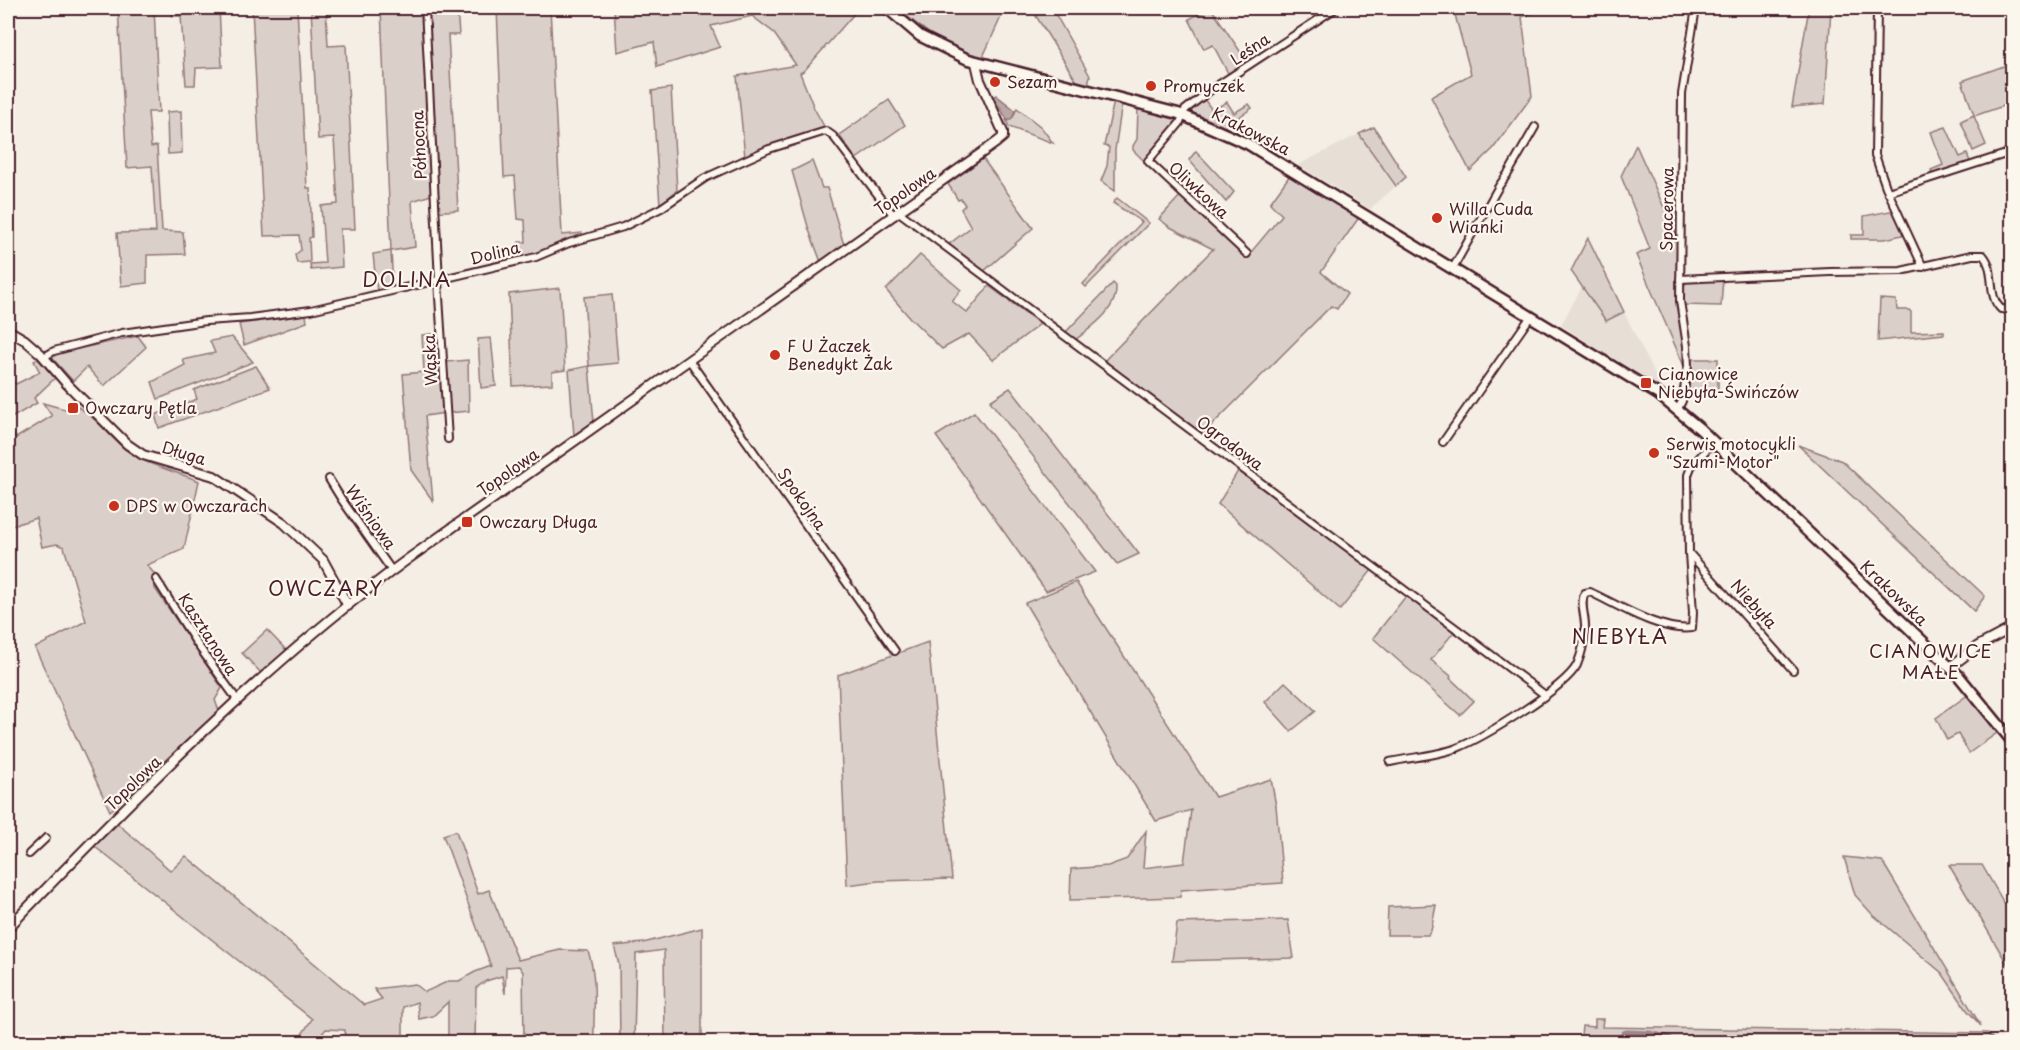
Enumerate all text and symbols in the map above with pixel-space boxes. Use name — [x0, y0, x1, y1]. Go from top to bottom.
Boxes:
street label: Leśna — [1225, 26, 1274, 70]
place label: Sezam — [1007, 69, 1057, 93]
place label: Promyczek — [1163, 73, 1245, 97]
marker: Sezam — [988, 75, 1002, 89]
marker: Promyczek — [1144, 79, 1158, 93]
street label: Krakowska — [1208, 100, 1295, 160]
street label: Północna — [404, 110, 432, 180]
street label: Oliwkowa — [1164, 155, 1235, 224]
street label: Topolowa — [869, 160, 940, 220]
street label: Spacerowa — [1653, 167, 1679, 251]
place label: Willa Cuda Wianki — [1449, 196, 1533, 238]
marker: Willa Cuda Wianki — [1430, 211, 1444, 225]
street label: Dolina — [467, 234, 522, 270]
district label: DOLINA — [362, 264, 452, 294]
street label: Wąska — [416, 333, 442, 387]
place label: F U Żaczek Benedykt Żak — [787, 333, 893, 375]
marker: F U Żaczek Benedykt Żak — [768, 348, 782, 362]
place label: Cianowice Niebyła-Świńczów — [1658, 361, 1799, 403]
marker: Cianowice Niebyła-Świńczów — [1639, 376, 1653, 390]
place label: Owczary Pętla — [85, 395, 197, 419]
marker: Owczary Pętla — [66, 401, 80, 415]
street label: Ogrodowa — [1192, 409, 1269, 475]
place label: Serwis motocykli "Szumi-Motor" — [1666, 431, 1796, 473]
street label: Długa — [159, 434, 209, 470]
street label: Topolowa — [472, 441, 543, 501]
marker: Serwis motocykli "Szumi-Motor" — [1647, 446, 1661, 460]
street label: Spokojna — [773, 462, 833, 534]
street label: Wiśniowa — [341, 479, 403, 554]
place label: DPS w Owczarach — [126, 493, 267, 517]
marker: DPS w Owczarach — [107, 499, 121, 513]
place label: Owczary Długa — [479, 509, 597, 533]
marker: Owczary Długa — [460, 515, 474, 529]
street label: Krakowska — [1856, 554, 1934, 631]
district label: OWCZARY — [268, 573, 384, 603]
street label: Niebyła — [1726, 573, 1783, 633]
street label: Kasztanowa — [173, 588, 245, 680]
district label: NIEBYŁA — [1572, 621, 1668, 651]
district label: CIANOWICE MAŁE — [1869, 637, 1993, 685]
street label: Topolowa — [99, 749, 166, 815]

